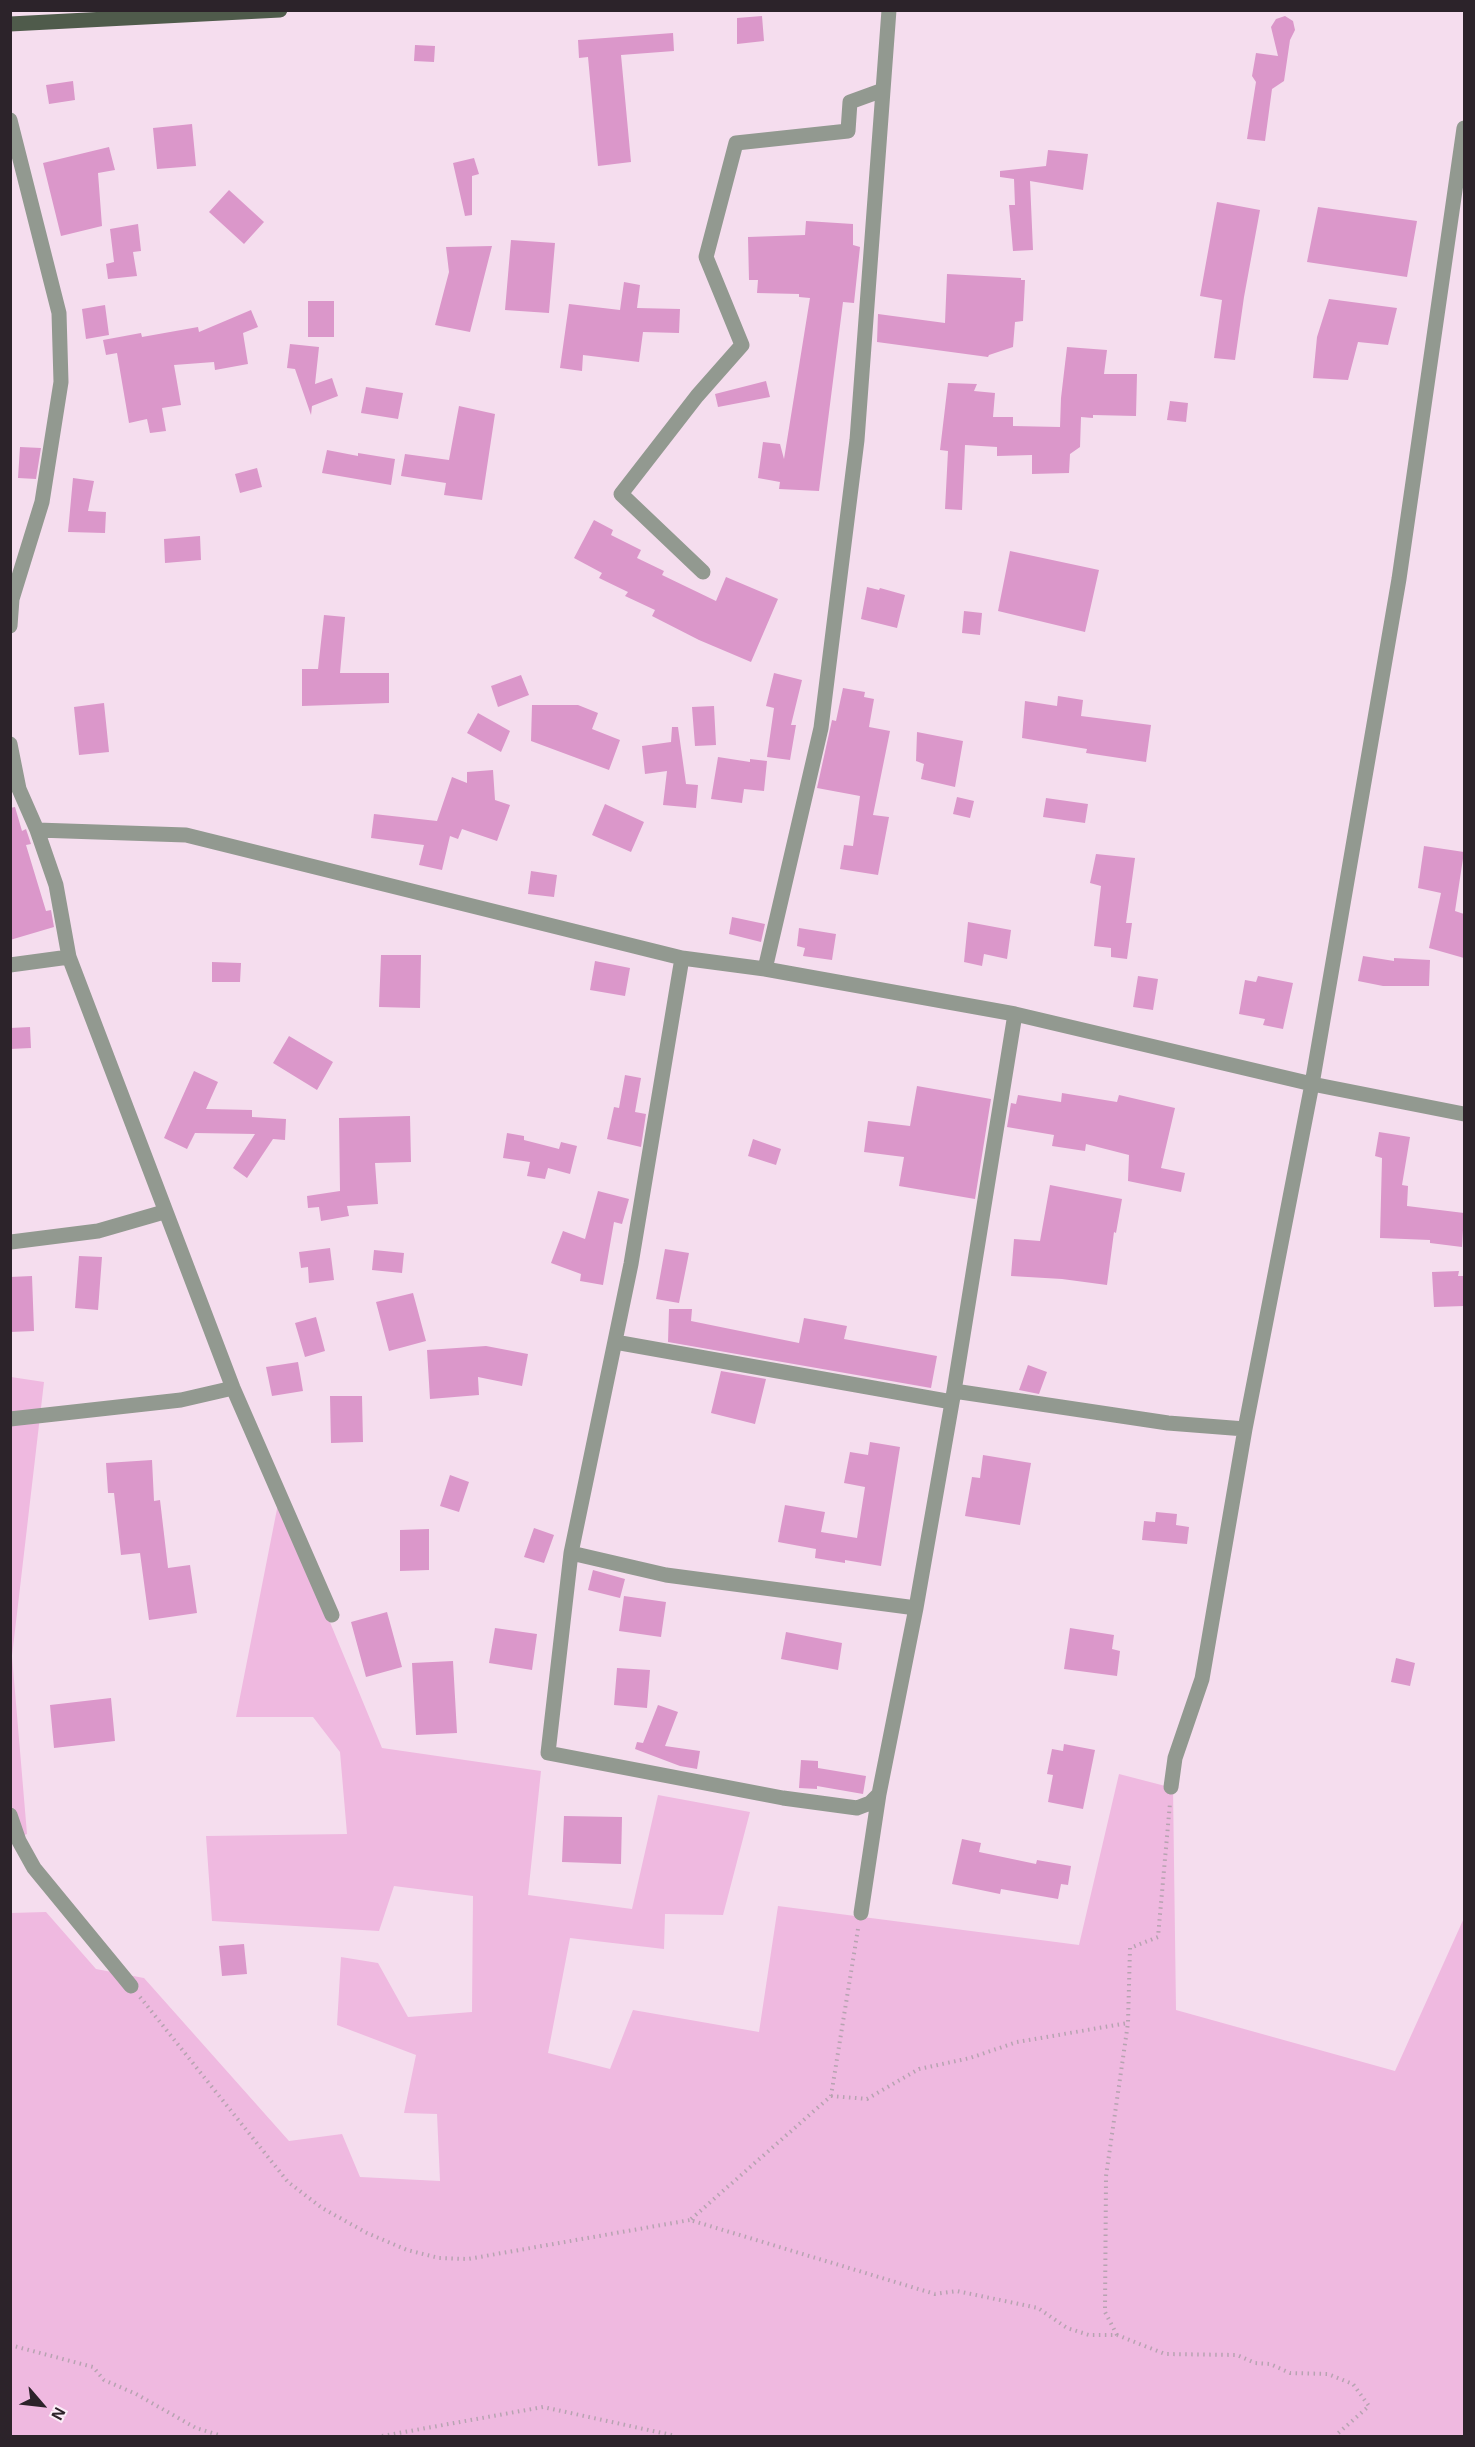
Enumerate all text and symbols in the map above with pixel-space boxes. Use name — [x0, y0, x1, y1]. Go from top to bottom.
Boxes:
north arrow — [12, 2375, 72, 2435]
text: N — [48, 2405, 69, 2423]

